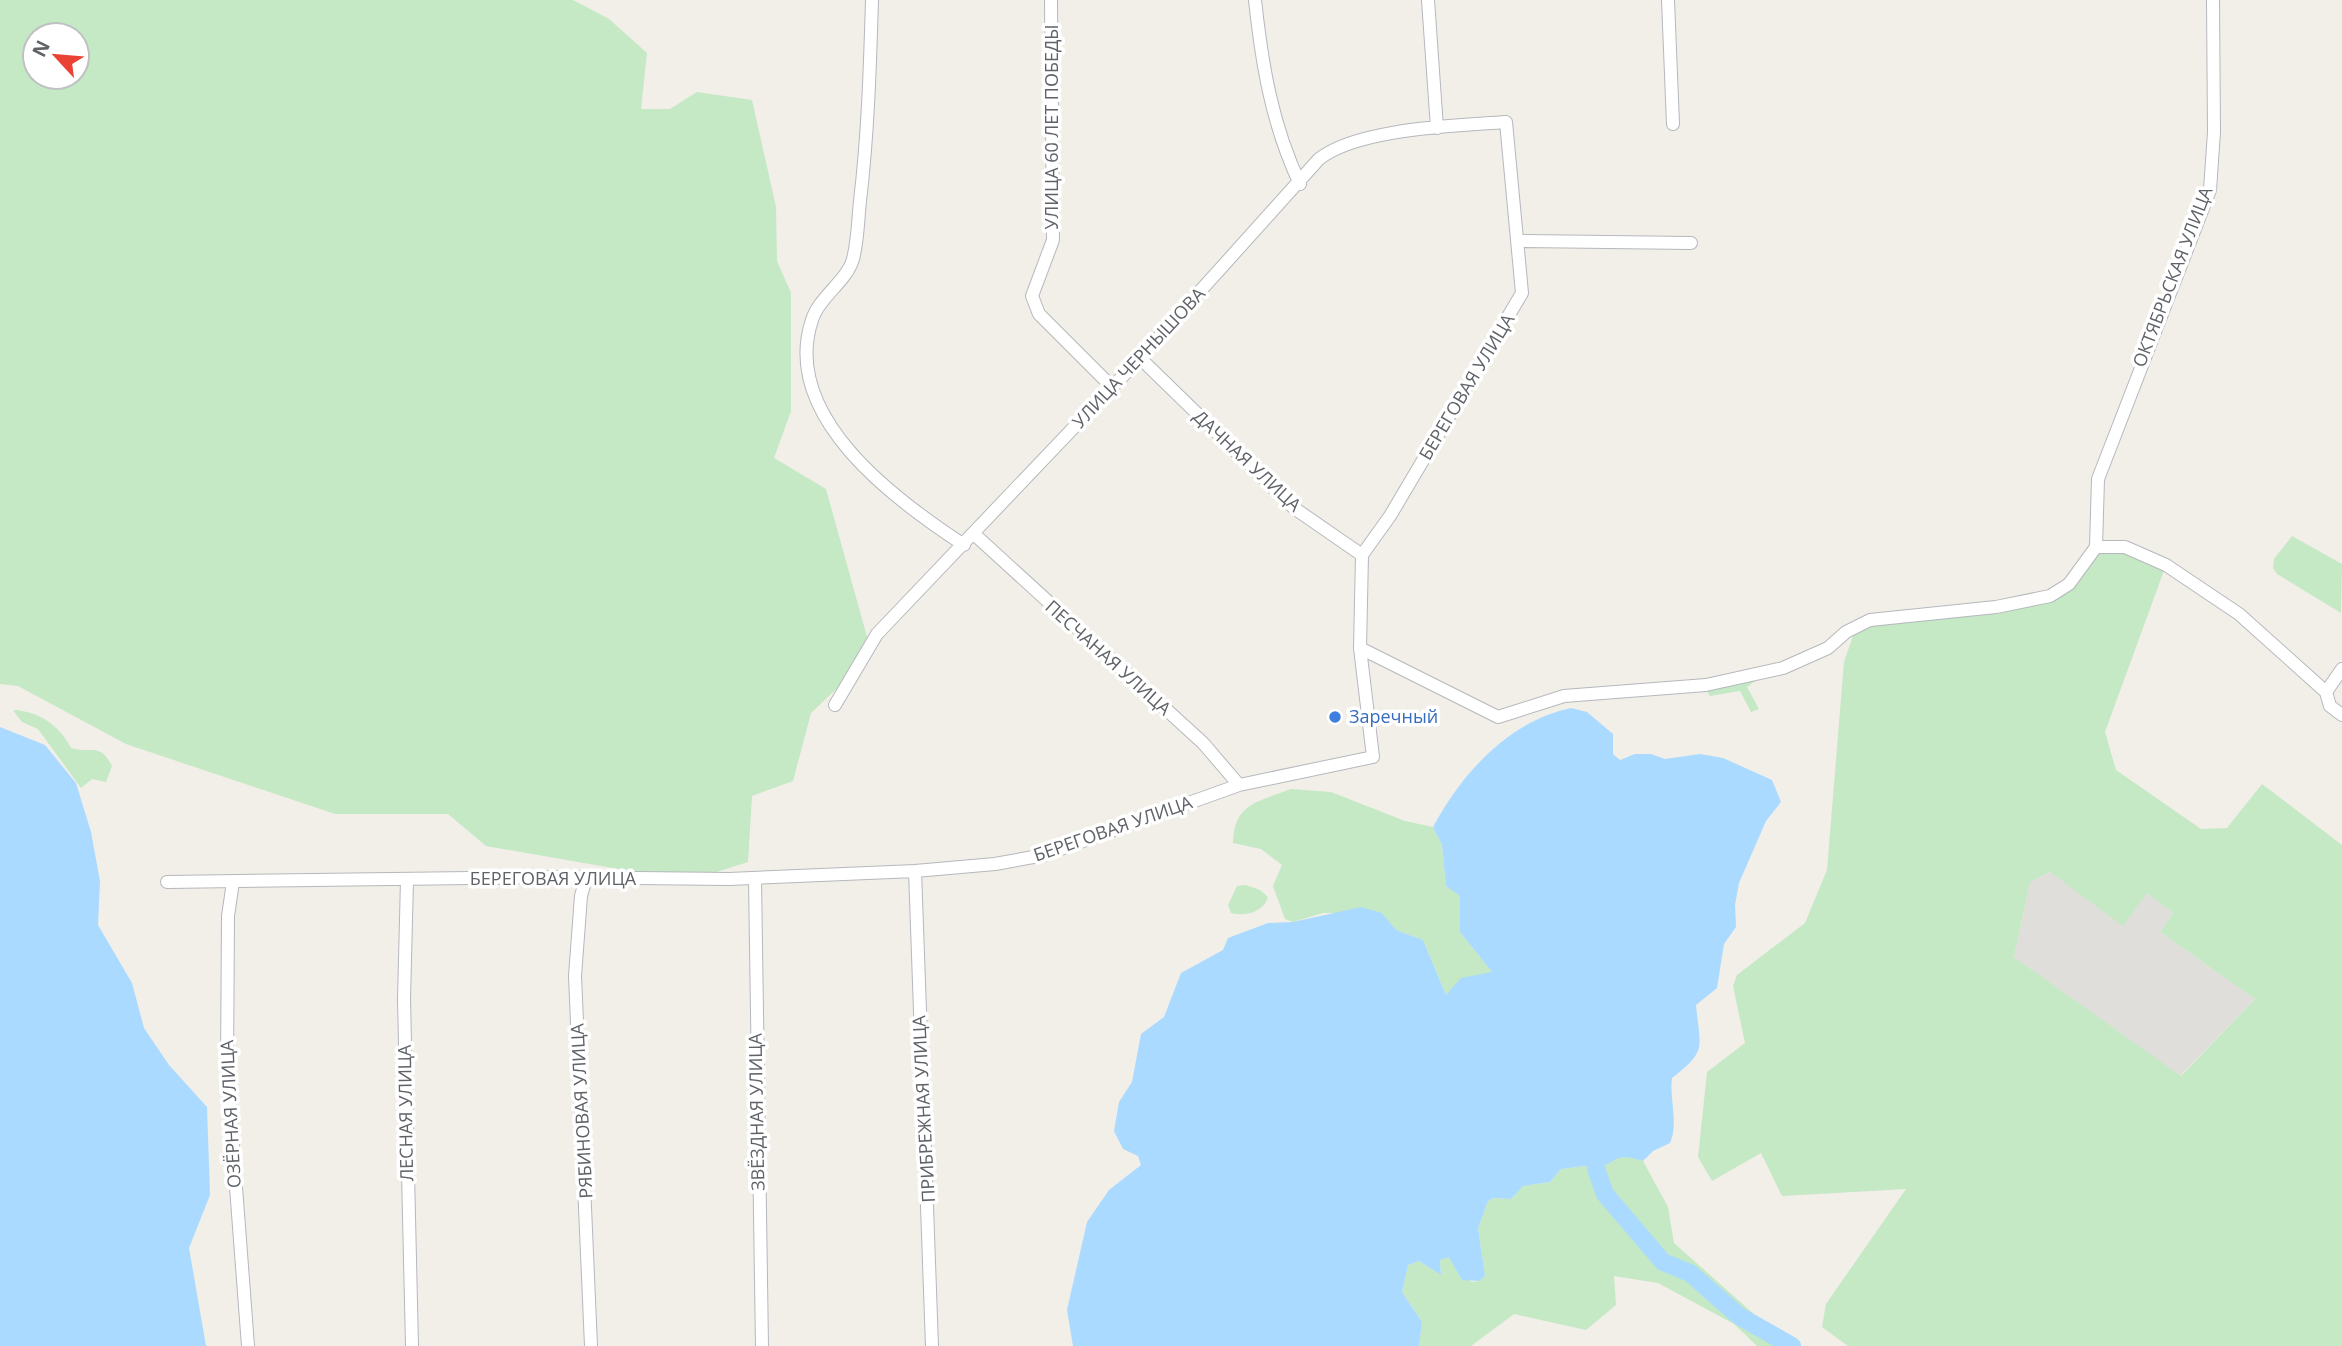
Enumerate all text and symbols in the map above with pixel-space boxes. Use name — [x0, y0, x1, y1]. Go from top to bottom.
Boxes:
north arrow — [21, 21, 91, 91]
street label: УЛИЦА 60 ЛЕТ ПОБЕДЫ — [1039, 25, 1063, 230]
text: N — [26, 36, 56, 61]
street label: ОКТЯБРЬСКАЯ УЛИЦА — [2127, 182, 2218, 370]
street label: УЛИЦА ЧЕРНЫШОВА — [1067, 281, 1210, 433]
street label: БЕРЕГОВАЯ УЛИЦА — [1413, 308, 1520, 464]
street label: ДАЧНАЯ УЛИЦА — [1189, 404, 1307, 517]
street label: ПЕСЧАНАЯ УЛИЦА — [1041, 594, 1177, 720]
place label: Заречный — [1349, 704, 1438, 728]
marker: Заречный — [1327, 709, 1343, 725]
street label: БЕРЕГОВАЯ УЛИЦА — [1030, 789, 1196, 866]
street label: БЕРЕГОВАЯ УЛИЦА — [470, 866, 637, 890]
street label: ПРИБРЕЖНАЯ УЛИЦА — [906, 1014, 940, 1203]
street label: РЯБИНОВАЯ УЛИЦА — [564, 1022, 598, 1199]
street label: ЗВЁЗДНАЯ УЛИЦА — [743, 1032, 769, 1191]
street label: ОЗЁРНАЯ УЛИЦА — [214, 1039, 246, 1189]
street label: ЛЕСНАЯ УЛИЦА — [392, 1044, 418, 1182]

